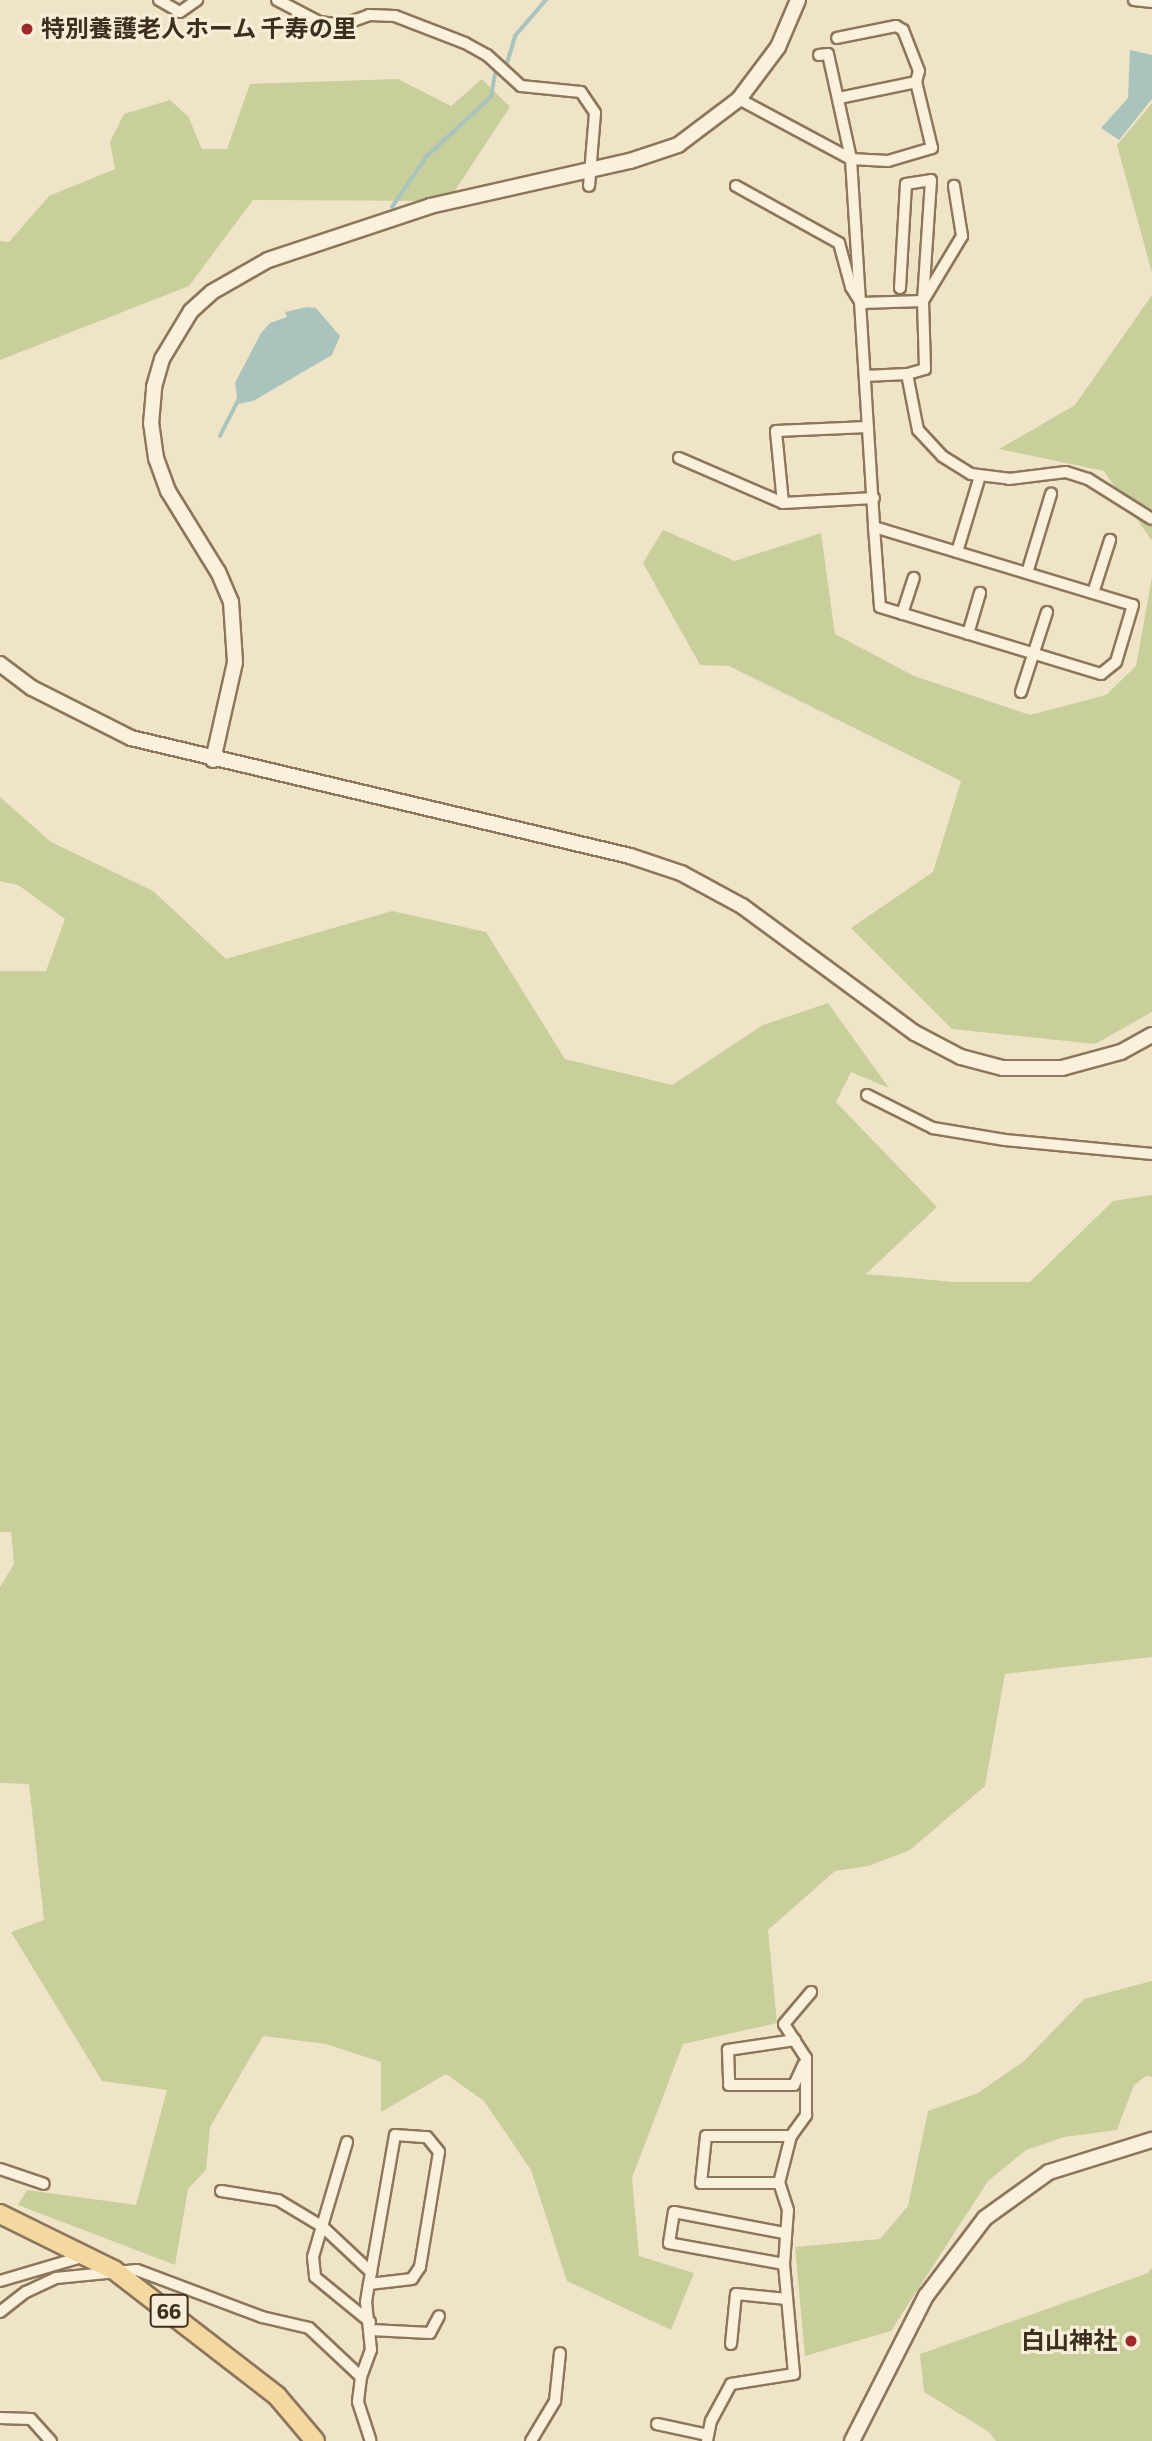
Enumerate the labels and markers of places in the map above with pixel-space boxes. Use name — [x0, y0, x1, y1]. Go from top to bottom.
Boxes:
place label: 特別養護老人ホーム 千寿の里 — [41, 15, 357, 43]
marker: 特別養護老人ホーム 千寿の里 — [19, 21, 35, 37]
place label: 白山神社 — [1021, 2327, 1117, 2355]
marker: 白山神社 — [1123, 2333, 1139, 2349]

